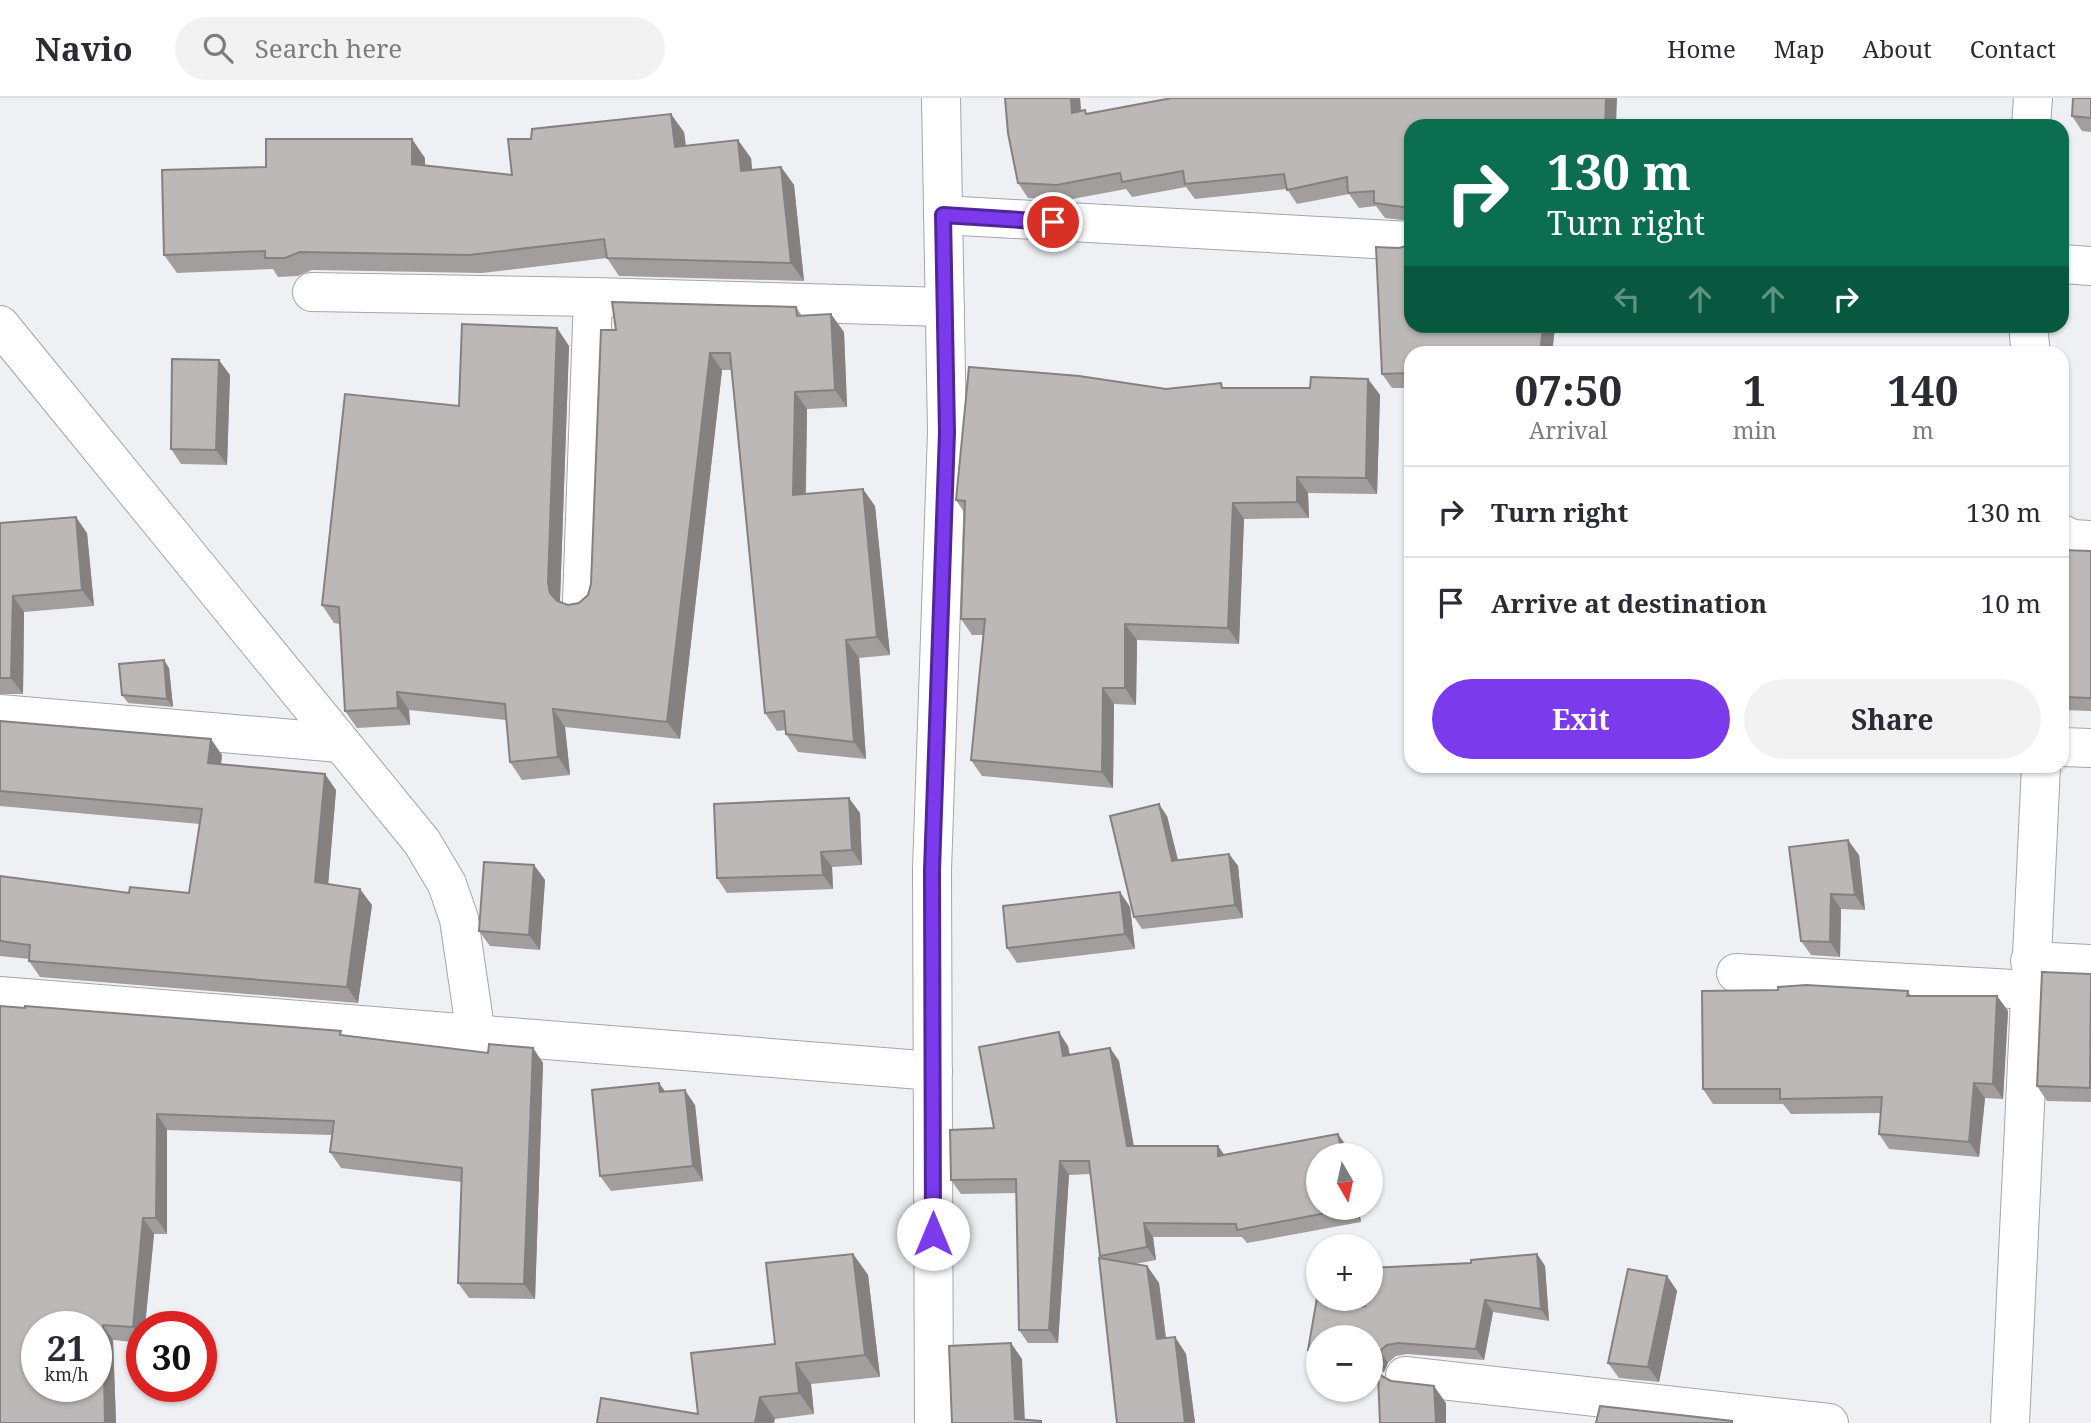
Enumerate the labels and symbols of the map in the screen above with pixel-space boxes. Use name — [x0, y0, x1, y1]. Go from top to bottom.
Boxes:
pin — [1023, 192, 1083, 252]
north arrow — [1306, 1143, 1382, 1220]
position arrow — [896, 1197, 970, 1271]
speed limit sign: 30 — [126, 1311, 217, 1402]

